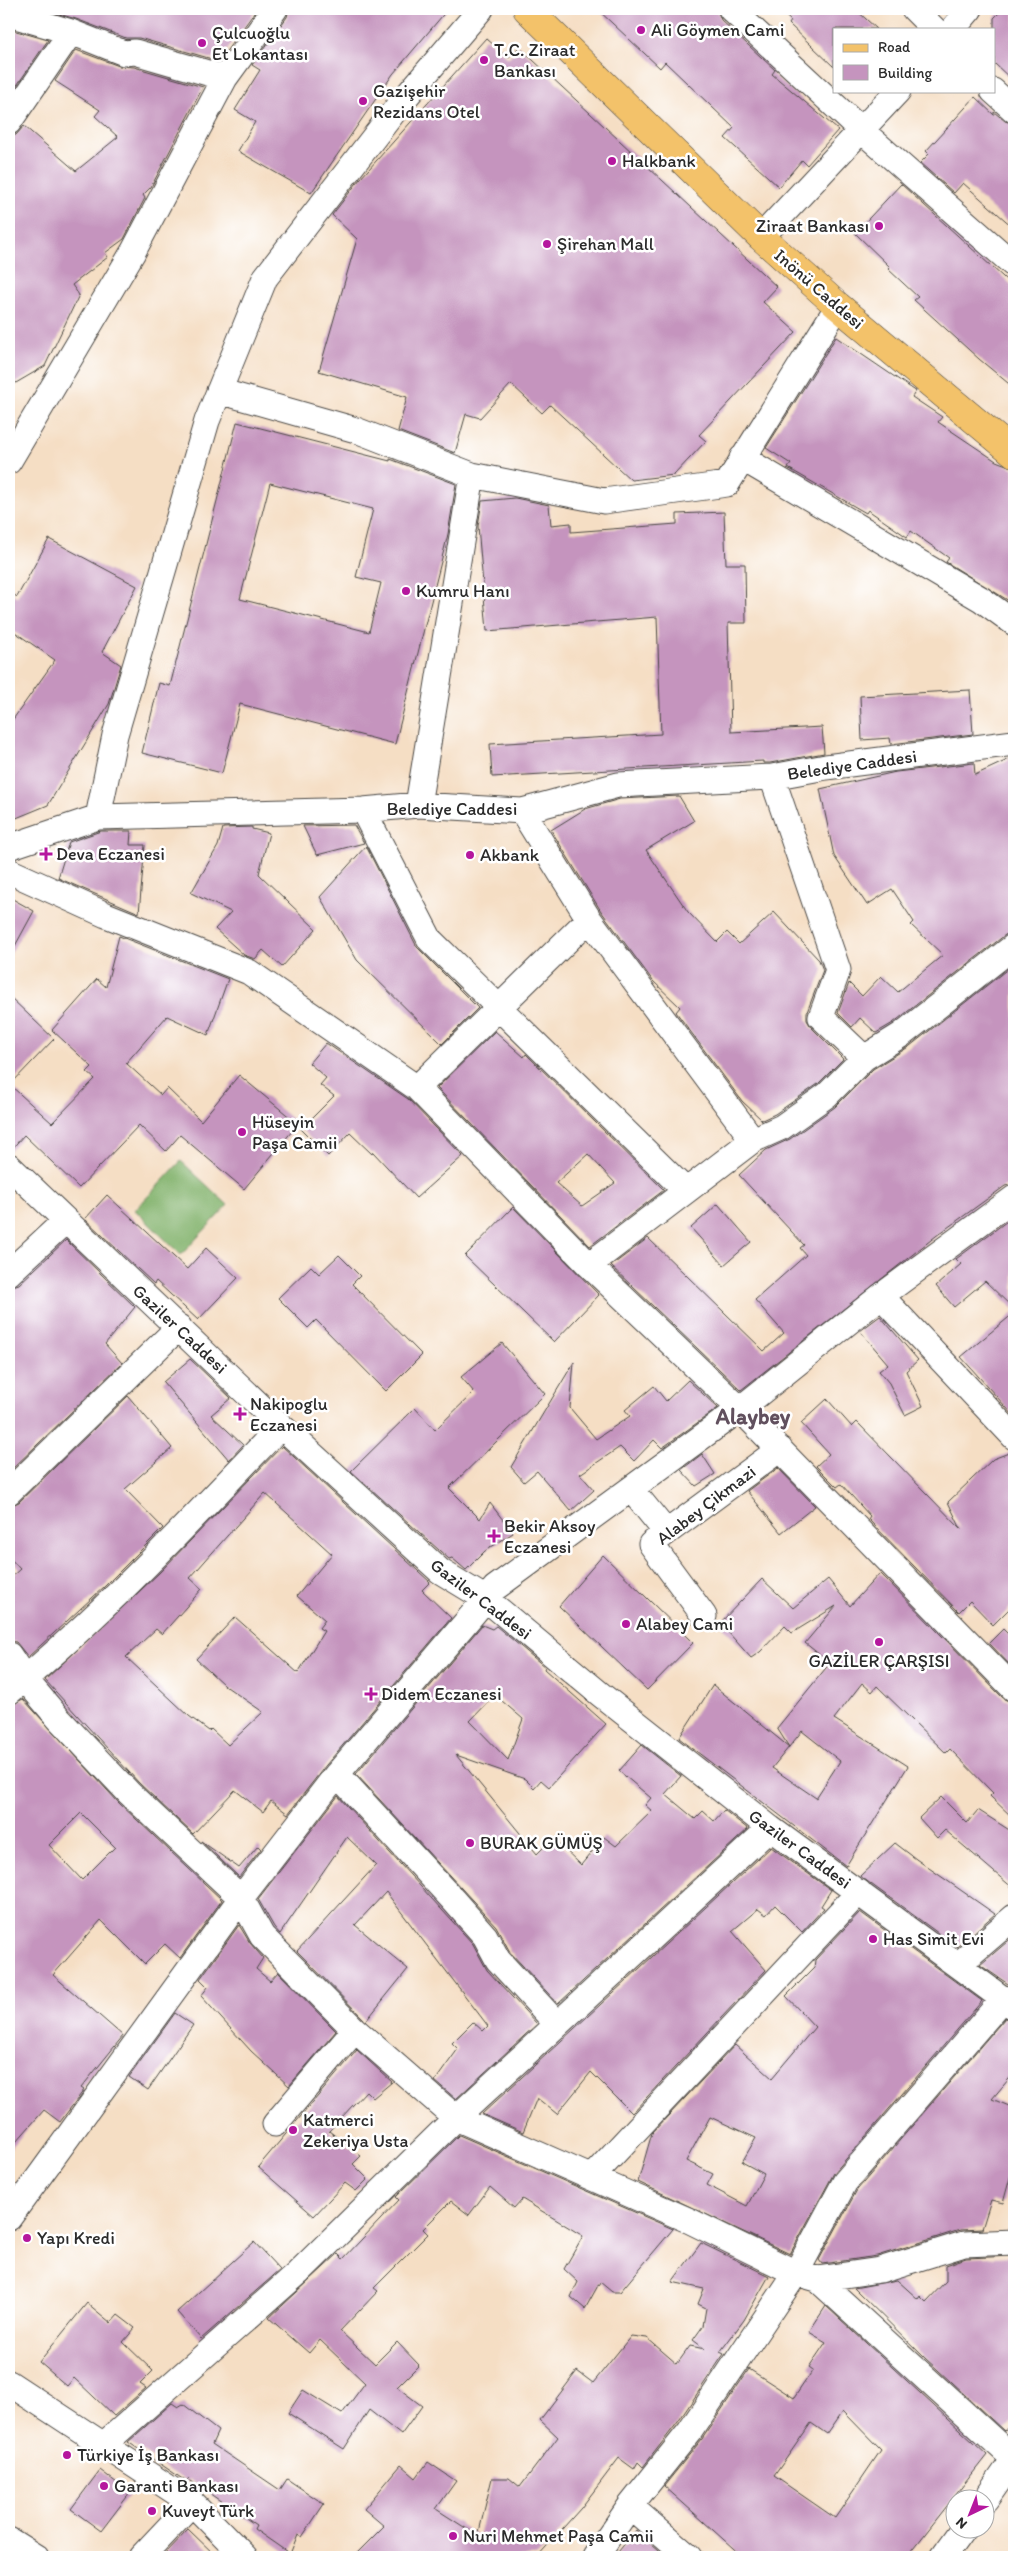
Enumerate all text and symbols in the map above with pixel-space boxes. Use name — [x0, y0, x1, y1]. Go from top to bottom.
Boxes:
place label: Ali Göymen Cami — [651, 19, 784, 41]
place label: Çulcuoğlu Et Lokantası — [212, 22, 308, 65]
marker: Ali Göymen Cami — [635, 24, 647, 36]
legend — [833, 28, 996, 92]
marker: Çulcuoğlu Et Lokantası — [196, 37, 208, 49]
text: Road — [878, 38, 911, 56]
place label: T.C. Ziraat Bankası — [494, 39, 576, 82]
marker: T.C. Ziraat Bankası — [478, 54, 490, 66]
text: Building — [878, 64, 932, 82]
place label: Gazişehir Rezidans Otel — [373, 80, 480, 123]
marker: Gazişehir Rezidans Otel — [357, 95, 369, 107]
place label: Halkbank — [622, 150, 696, 172]
marker: Halkbank — [606, 155, 618, 167]
place label: Ziraat Bankası — [756, 215, 869, 237]
marker: Ziraat Bankası — [873, 220, 885, 232]
place label: Şirehan Mall — [557, 233, 654, 255]
marker: Şirehan Mall — [541, 238, 553, 250]
street label: Inönü Caddesi — [770, 244, 868, 334]
place label: Kumru Hanı — [416, 580, 510, 602]
marker: Kumru Hanı — [400, 585, 412, 597]
street label: Belediye Caddesi — [786, 745, 918, 785]
street label: Belediye Caddesi — [387, 798, 517, 820]
place label: Deva Eczanesi — [56, 843, 165, 865]
place label: Akbank — [480, 844, 540, 866]
marker: Deva Eczanesi — [40, 848, 52, 860]
marker: Akbank — [464, 849, 476, 861]
place label: Hüseyin Paşa Camii — [252, 1111, 337, 1154]
marker: Hüseyin Paşa Camii — [236, 1126, 248, 1138]
street label: Gaziler Caddesi — [128, 1280, 232, 1378]
place label: Nakipoglu Eczanesi — [250, 1393, 328, 1436]
district label: Alaybey — [715, 1403, 791, 1430]
marker: Nakipoglu Eczanesi — [234, 1408, 246, 1420]
street label: Alabey Çikmazi — [652, 1460, 760, 1550]
place label: Bekir Aksoy Eczanesi — [504, 1515, 596, 1558]
marker: Bekir Aksoy Eczanesi — [488, 1530, 500, 1542]
street label: Gaziler Caddesi — [426, 1554, 536, 1644]
place label: Alabey Cami — [636, 1613, 733, 1635]
marker: Alabey Cami — [620, 1618, 632, 1630]
marker: GAZİLER ÇARŞISI — [873, 1636, 885, 1648]
place label: GAZİLER ÇARŞISI — [809, 1650, 949, 1672]
place label: Didem Eczanesi — [381, 1683, 502, 1705]
marker: Didem Eczanesi — [365, 1688, 377, 1700]
street label: Gaziler Caddesi — [744, 1804, 856, 1894]
place label: BURAK GÜMÜŞ — [480, 1832, 603, 1854]
marker: BURAK GÜMÜŞ — [464, 1837, 476, 1849]
place label: Has Simit Evi — [883, 1928, 984, 1950]
marker: Has Simit Evi — [867, 1933, 879, 1945]
place label: Katmerci Zekeriya Usta — [303, 2109, 409, 2152]
marker: Katmerci Zekeriya Usta — [287, 2124, 299, 2136]
place label: Yapı Kredi — [37, 2227, 115, 2249]
marker: Yapı Kredi — [21, 2232, 33, 2244]
place label: Türkiye İş Bankası — [77, 2444, 219, 2466]
marker: Türkiye İş Bankası — [61, 2449, 73, 2461]
place label: Garanti Bankası — [114, 2475, 239, 2497]
marker: Garanti Bankası — [98, 2480, 110, 2492]
north arrow — [946, 2488, 996, 2538]
place label: Kuveyt Türk — [162, 2500, 254, 2522]
marker: Kuveyt Türk — [146, 2505, 158, 2517]
text: N — [952, 2514, 971, 2533]
place label: Nuri Mehmet Paşa Camii — [463, 2525, 654, 2547]
marker: Nuri Mehmet Paşa Camii — [447, 2530, 459, 2542]

